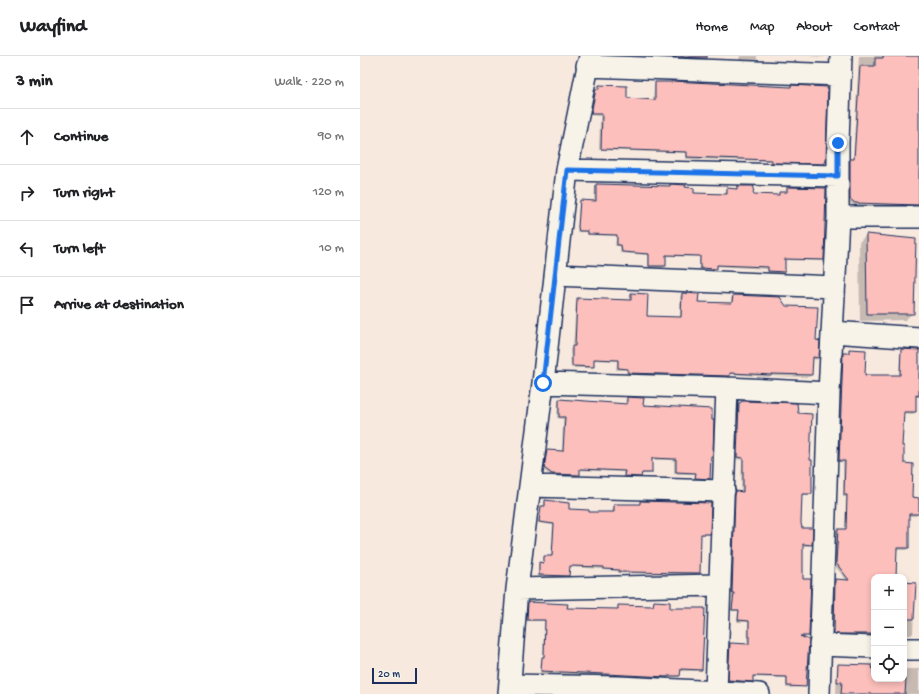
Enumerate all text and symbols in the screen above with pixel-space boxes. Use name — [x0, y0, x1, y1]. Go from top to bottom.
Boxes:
text: Wayfind — [20, 16, 86, 39]
text: Home — [696, 19, 728, 36]
text: Map — [750, 19, 774, 36]
text: About — [796, 19, 832, 36]
text: Contact — [854, 19, 899, 36]
text: 3 min — [16, 72, 53, 92]
text: Walk · 220 m — [274, 75, 344, 90]
icon: ahead — [16, 126, 38, 148]
text: Continue — [54, 128, 108, 146]
text: 90 m — [318, 129, 344, 144]
route end — [829, 134, 847, 152]
icon: right — [16, 182, 38, 204]
text: Turn right — [54, 184, 114, 202]
text: 120 m — [313, 185, 344, 200]
icon: left — [16, 238, 38, 260]
text: Turn left — [54, 240, 105, 258]
text: 10 m — [319, 241, 344, 256]
icon: arrive — [16, 294, 38, 316]
text: Arrive at destination — [54, 296, 184, 314]
route start — [534, 374, 552, 392]
map controls — [871, 574, 907, 682]
button: + — [871, 574, 907, 610]
button: − — [871, 610, 907, 646]
button: locate — [871, 646, 907, 682]
scale bar — [372, 666, 417, 685]
text: 20 m — [378, 669, 400, 681]

